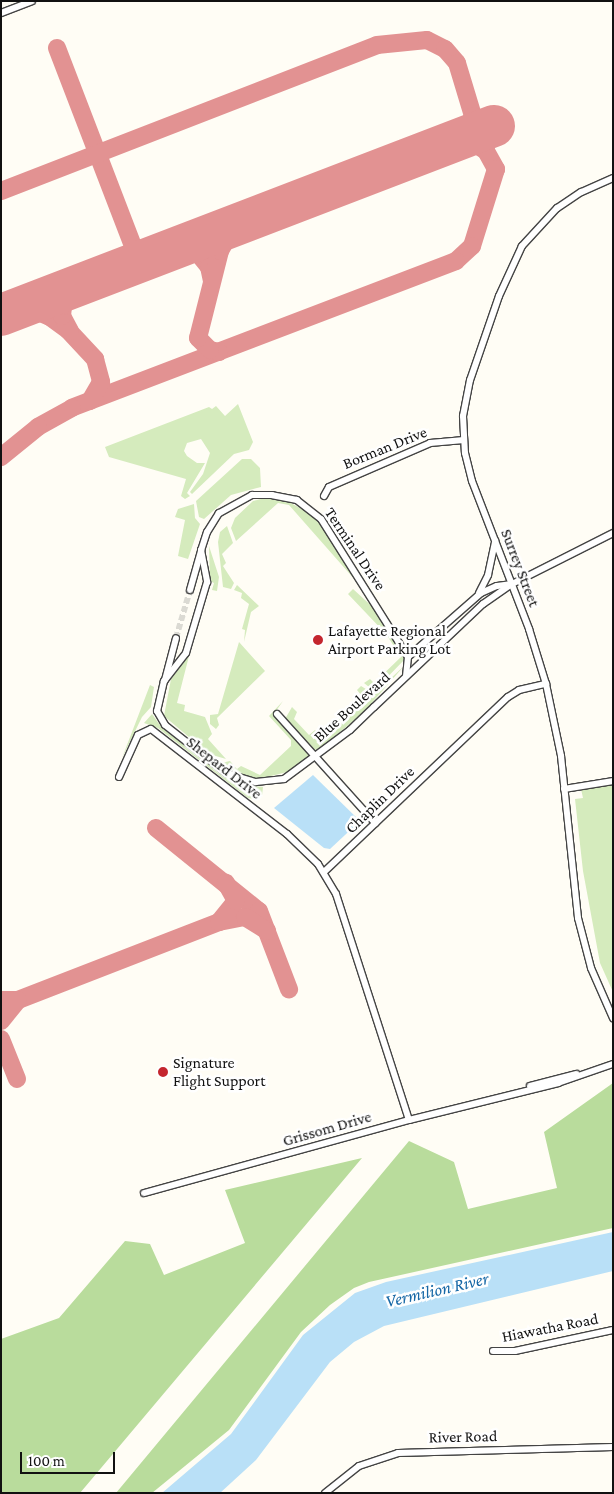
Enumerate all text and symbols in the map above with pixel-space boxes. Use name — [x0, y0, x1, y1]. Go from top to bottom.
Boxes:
street label: Borman Drive — [340, 422, 430, 474]
street label: Terminal Drive — [320, 504, 390, 594]
street label: Surrey Street — [496, 526, 544, 610]
place label: Lafayette Regional Airport Parking Lot — [328, 621, 450, 659]
marker: Lafayette Regional Airport Parking Lot — [312, 634, 324, 646]
street label: Blue Boulevard — [310, 668, 394, 746]
street label: Shepard Drive — [182, 733, 266, 803]
street label: Chaplin Drive — [341, 762, 419, 838]
place label: Signature Flight Support — [173, 1053, 266, 1091]
marker: Signature Flight Support — [157, 1066, 169, 1078]
street label: Grissom Drive — [281, 1107, 373, 1151]
water label: Vermilion River — [383, 1268, 491, 1312]
street label: Hiawatha Road — [500, 1309, 600, 1347]
street label: River Road — [429, 1427, 497, 1447]
scale bar — [22, 1442, 118, 1474]
text: 100 m — [28, 1453, 65, 1469]

